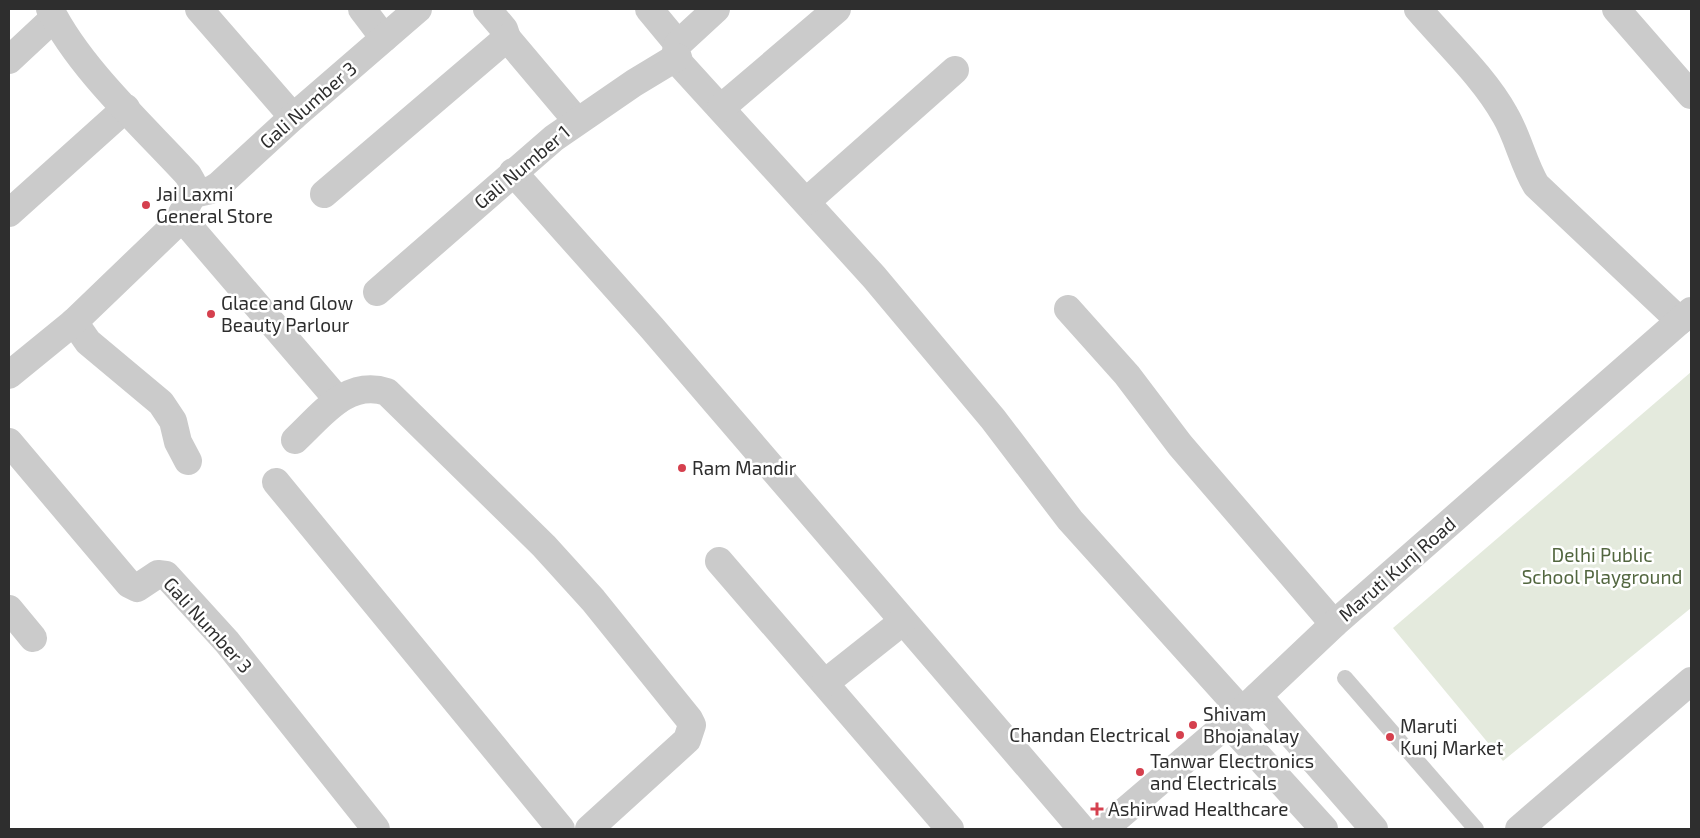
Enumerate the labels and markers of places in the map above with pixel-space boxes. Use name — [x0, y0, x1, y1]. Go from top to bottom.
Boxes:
place label: Jai Laxmi General Store — [156, 182, 273, 227]
marker: Jai Laxmi General Store — [140, 199, 152, 211]
place label: Glace and Glow Beauty Parlour — [221, 291, 353, 336]
marker: Glace and Glow Beauty Parlour — [205, 308, 217, 320]
place label: Ram Mandir — [692, 456, 797, 479]
marker: Ram Mandir — [676, 462, 688, 474]
place label: Shivam Bhojanalay — [1203, 702, 1299, 747]
place label: Maruti Kunj Market — [1400, 714, 1504, 759]
marker: Shivam Bhojanalay — [1187, 719, 1199, 731]
place label: Chandan Electrical — [1009, 723, 1170, 746]
marker: Chandan Electrical — [1174, 729, 1186, 741]
marker: Maruti Kunj Market — [1384, 731, 1396, 743]
place label: Tanwar Electronics and Electricals — [1150, 749, 1314, 794]
marker: Tanwar Electronics and Electricals — [1134, 766, 1146, 778]
place label: Ashirwad Healthcare — [1108, 797, 1288, 820]
marker: Ashirwad Healthcare — [1090, 802, 1104, 816]

